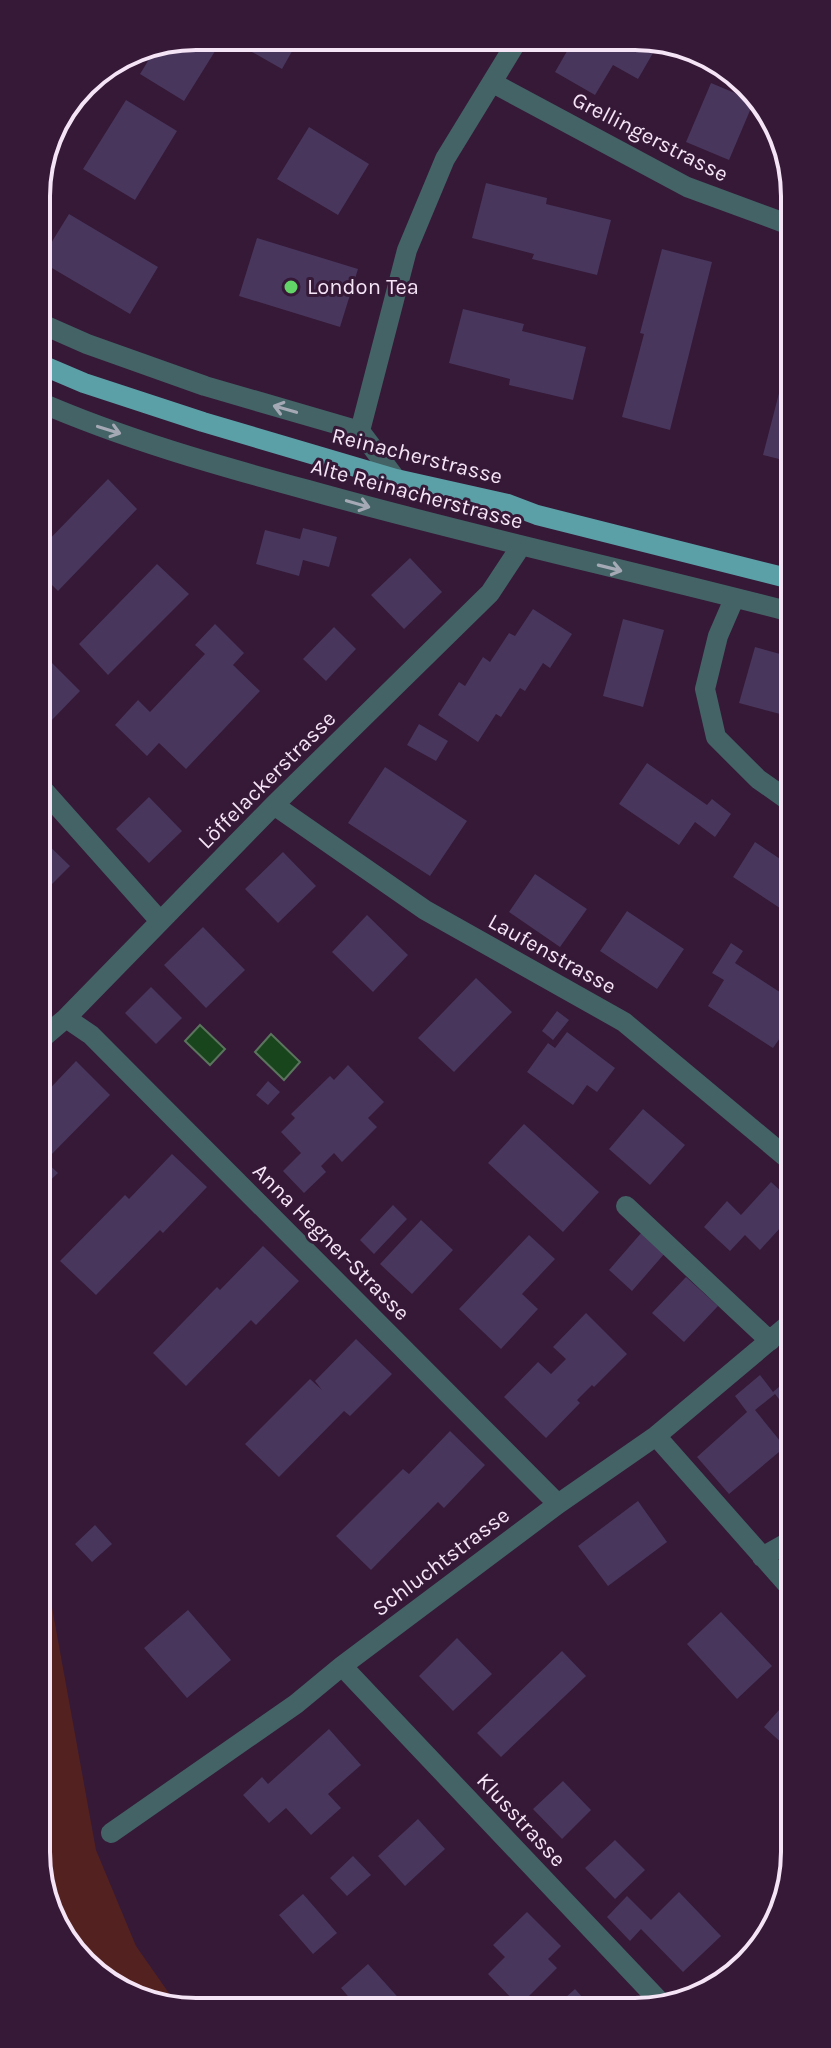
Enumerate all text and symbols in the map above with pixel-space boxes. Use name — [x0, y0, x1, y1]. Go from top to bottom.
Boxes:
street label: Grellingerstrasse — [568, 86, 732, 188]
place label: London Tea — [307, 274, 419, 300]
marker: London Tea — [282, 278, 300, 296]
one-way arrow — [273, 401, 299, 416]
street label: Reinacherstrasse — [329, 422, 505, 490]
one-way arrow — [96, 423, 122, 438]
street label: Alte Reinacherstrasse — [308, 453, 526, 535]
one-way arrow — [345, 497, 371, 512]
one-way arrow — [597, 562, 623, 577]
street label: Löffelackerstrasse — [193, 706, 341, 854]
street label: Laufenstrasse — [484, 908, 620, 1000]
street label: Anna Hegner-Strasse — [247, 1158, 415, 1326]
street label: Schluchtstrasse — [367, 1502, 515, 1622]
street label: Klusstrasse — [471, 1768, 571, 1872]

